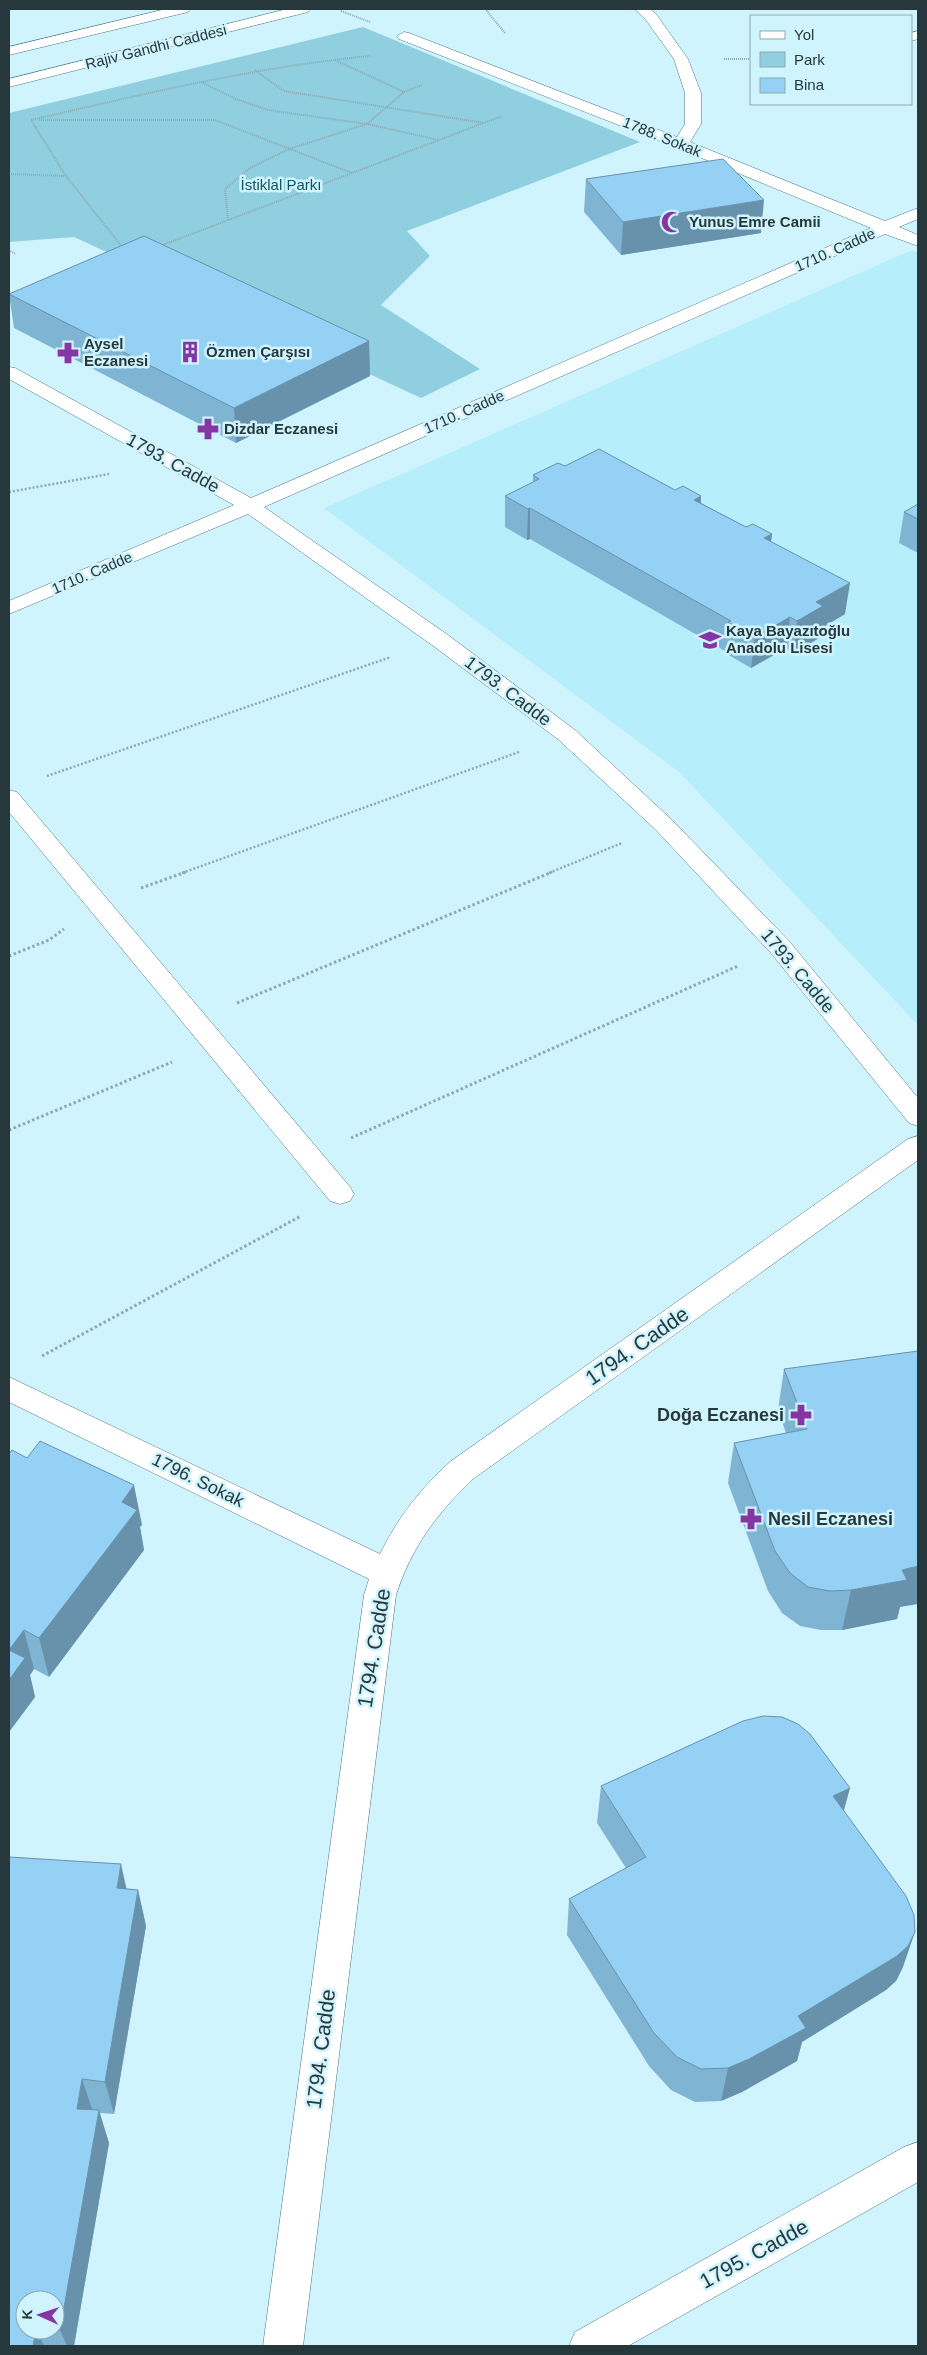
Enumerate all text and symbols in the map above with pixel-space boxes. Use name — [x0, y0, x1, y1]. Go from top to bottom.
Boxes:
legend — [750, 15, 912, 105]
street label: Rajiv Gandhi Caddesi — [83, 21, 228, 72]
text: Yol — [794, 26, 814, 43]
text: Park — [794, 51, 825, 68]
text: Bina — [794, 76, 825, 93]
street label: 1788. Sokak — [620, 113, 704, 160]
park label: İstiklal Parkı — [241, 176, 321, 193]
mosque icon: Yunus Emre Camii — [659, 209, 685, 235]
place label: Yunus Emre Camii — [689, 213, 821, 230]
street label: 1710. Cadde — [792, 224, 877, 275]
place label: Aysel Eczanesi — [84, 335, 148, 369]
building icon: Özmen Çarşısı — [177, 339, 203, 365]
pharmacy icon: Aysel Eczanesi — [55, 340, 81, 366]
place label: Özmen Çarşısı — [206, 343, 310, 360]
street label: 1710. Cadde — [421, 386, 506, 437]
pharmacy icon: Dizdar Eczanesi — [195, 416, 221, 442]
place label: Dizdar Eczanesi — [224, 420, 338, 437]
street label: 1793. Cadde — [123, 429, 223, 497]
street label: 1710. Cadde — [49, 548, 135, 597]
place label: Kaya Bayazıtoğlu Anadolu Lisesi — [726, 622, 850, 656]
school or university icon: Kaya Bayazıtoğlu Anadolu Lisesi — [697, 627, 723, 653]
street label: 1793. Cadde — [461, 652, 555, 730]
street label: 1793. Cadde — [757, 925, 839, 1017]
street label: 1794. Cadde — [581, 1302, 693, 1390]
pharmacy icon: Doğa Eczanesi — [788, 1402, 814, 1428]
place label: Doğa Eczanesi — [657, 1405, 784, 1425]
street label: 1796. Sokak — [149, 1449, 248, 1511]
pharmacy icon: Nesil Eczanesi — [738, 1506, 764, 1532]
place label: Nesil Eczanesi — [768, 1509, 893, 1529]
street label: 1794. Cadde — [353, 1587, 394, 1709]
street label: 1794. Cadde — [302, 1988, 339, 2110]
street label: 1795. Cadde — [696, 2214, 812, 2293]
north arrow — [15, 2290, 65, 2340]
text: K — [19, 2309, 35, 2320]

